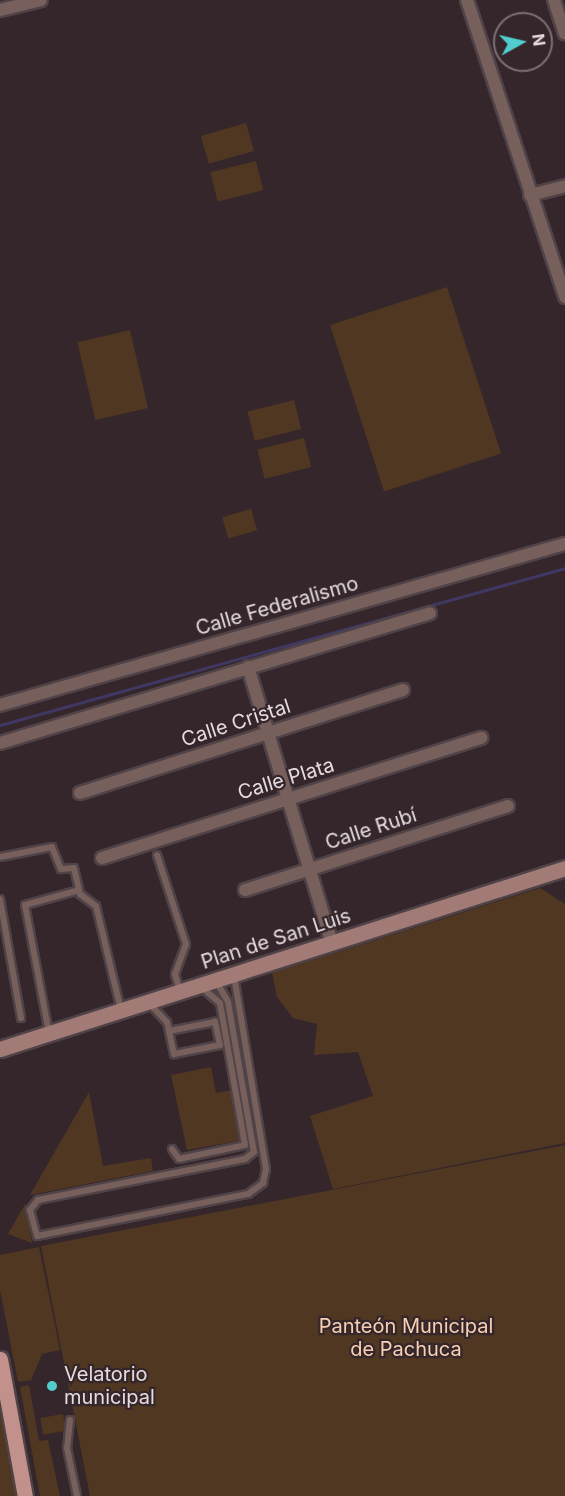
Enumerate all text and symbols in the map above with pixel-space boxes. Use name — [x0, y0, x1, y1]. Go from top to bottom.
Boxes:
north arrow — [493, 12, 553, 72]
text: N — [528, 32, 550, 47]
street label: Calle Federalismo — [193, 571, 361, 641]
street label: Calle Cristal — [178, 694, 294, 752]
street label: Calle Plata — [235, 753, 337, 805]
street label: Calle Rubí — [322, 803, 420, 855]
street label: Plan de San Luis — [198, 904, 354, 974]
park label: Panteón Municipal de Pachuca — [319, 1315, 493, 1362]
place label: Velatorio municipal — [64, 1362, 155, 1409]
marker: Velatorio municipal — [45, 1379, 59, 1393]

